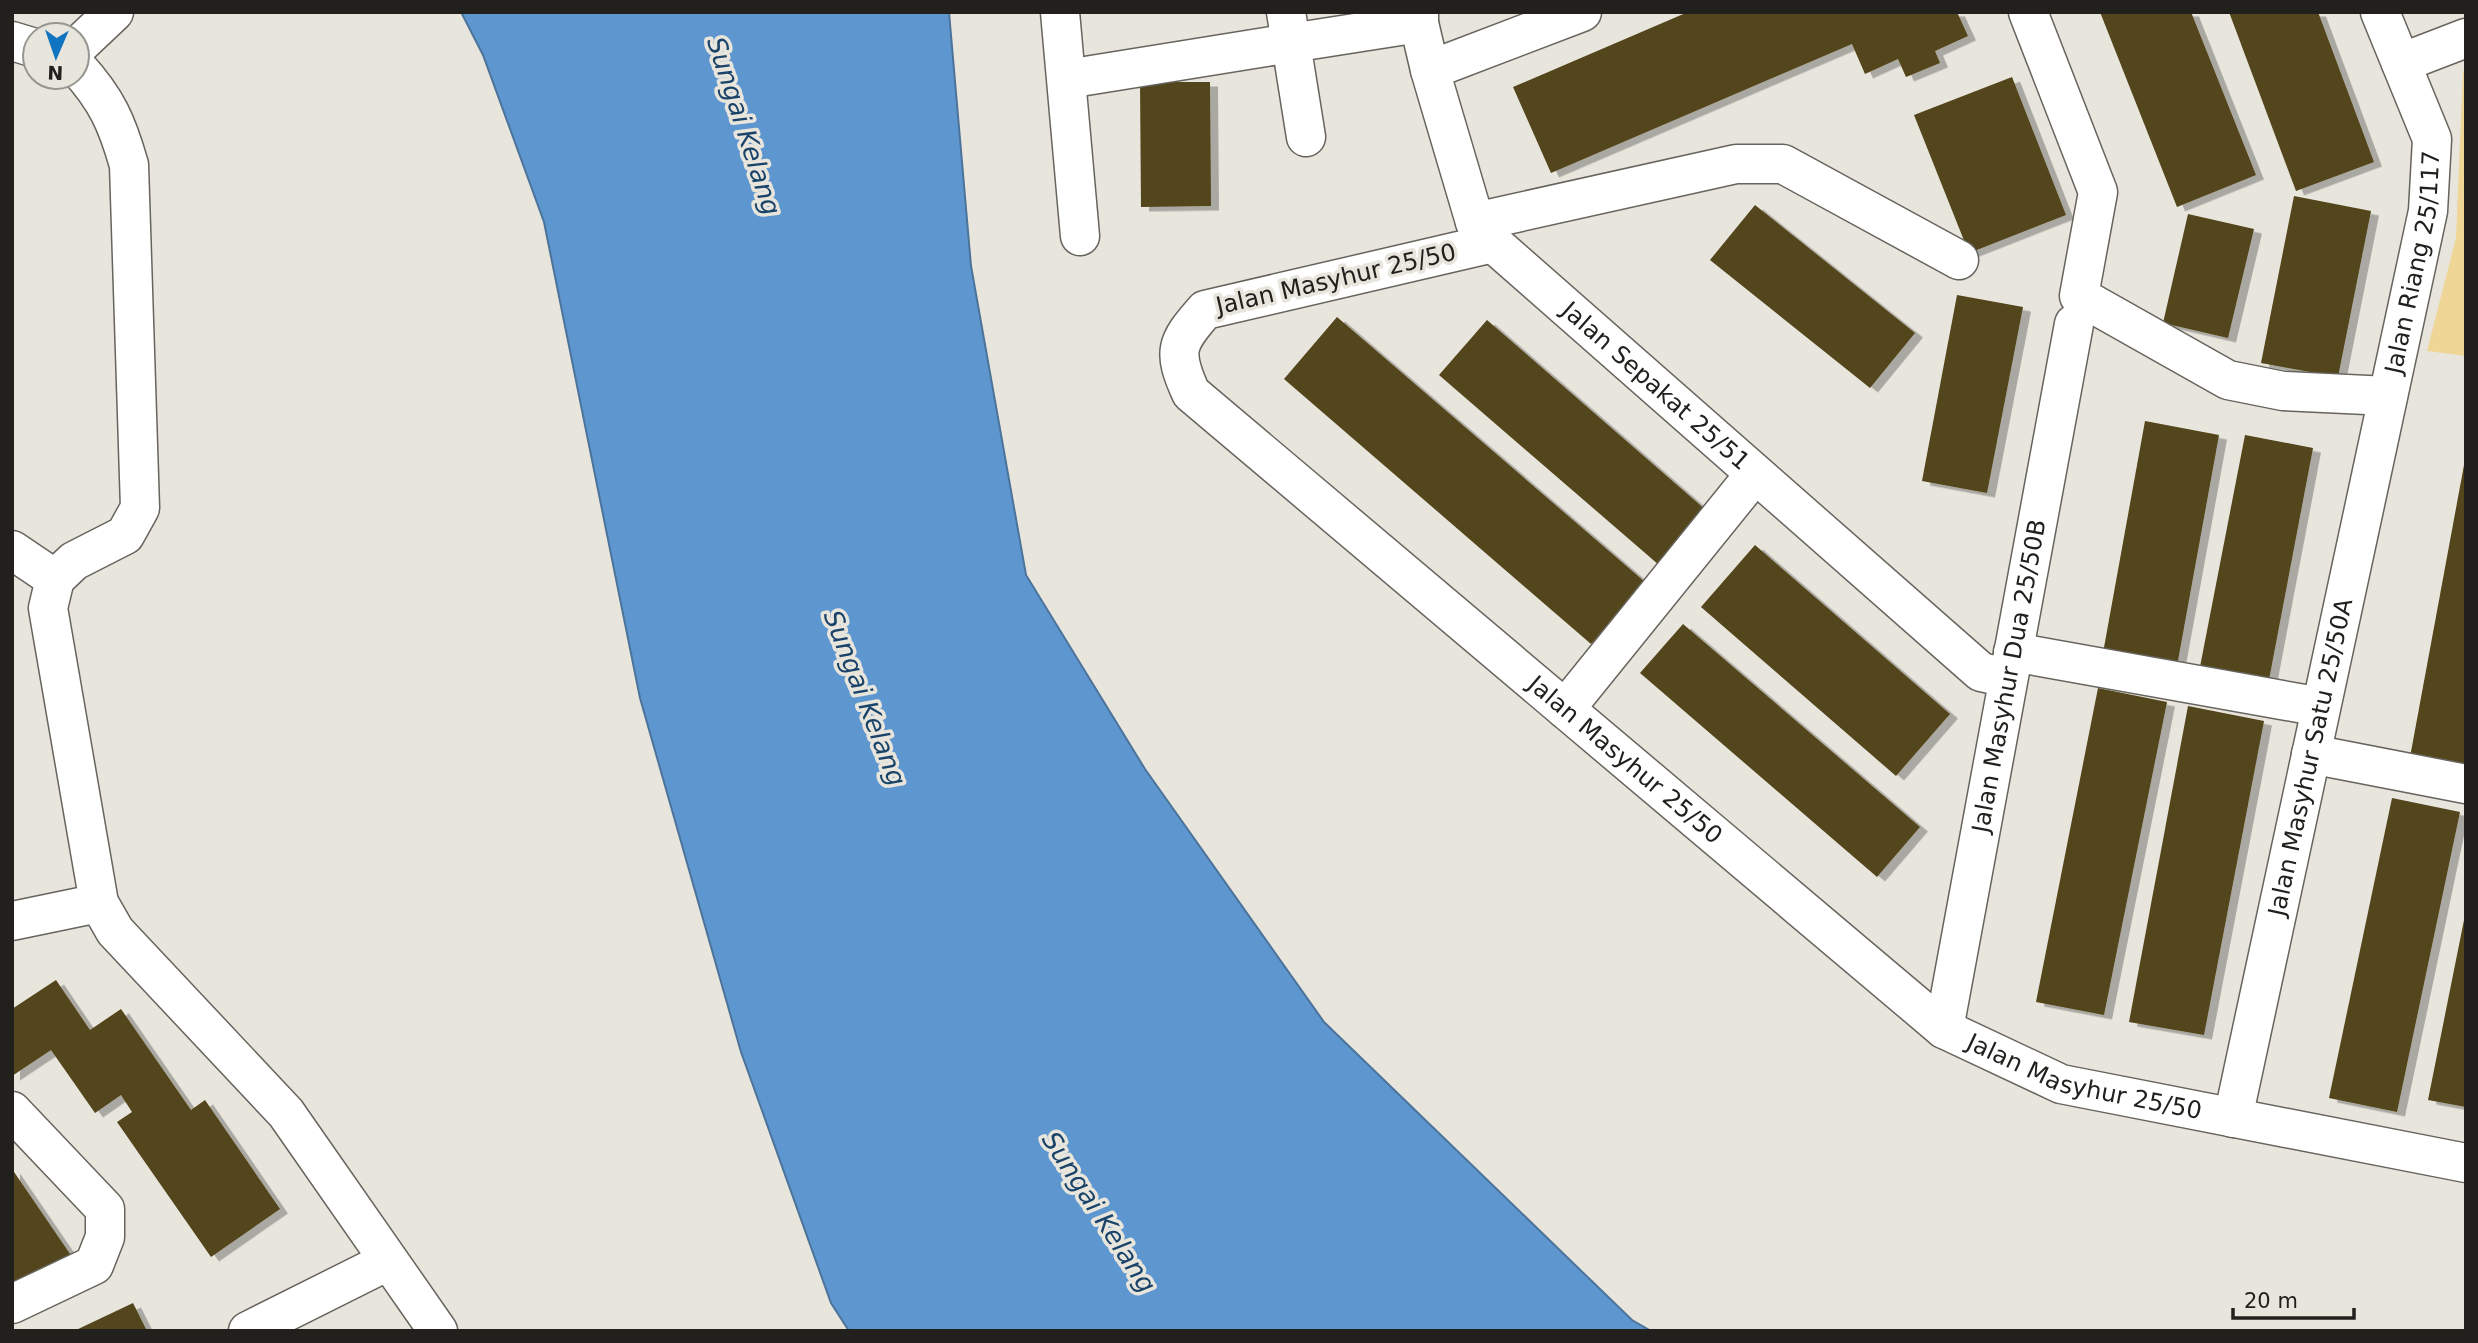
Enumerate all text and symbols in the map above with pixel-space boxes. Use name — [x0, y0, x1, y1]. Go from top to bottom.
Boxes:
north arrow — [21, 21, 91, 91]
water label: Sungai Kelang — [701, 33, 787, 219]
text: N — [47, 62, 64, 84]
street label: Jalan Riang 25/117 — [2379, 150, 2445, 378]
street label: Jalan Masyhur 25/50 — [1211, 238, 1459, 321]
street label: Jalan Sepakat 25/51 — [1555, 295, 1755, 476]
street label: Jalan Masyhur Dua 25/50B — [1966, 517, 2052, 837]
street label: Jalan Masyhur Satu 25/50A — [2262, 595, 2358, 921]
water label: Sungai Kelang — [818, 606, 912, 790]
street label: Jalan Masyhur 25/50 — [1521, 669, 1728, 850]
street label: Jalan Masyhur 25/50 — [1961, 1027, 2204, 1125]
water label: Sungai Kelang — [1036, 1126, 1162, 1298]
scale bar — [2233, 1276, 2354, 1320]
text: 20 m — [2244, 1289, 2298, 1313]

